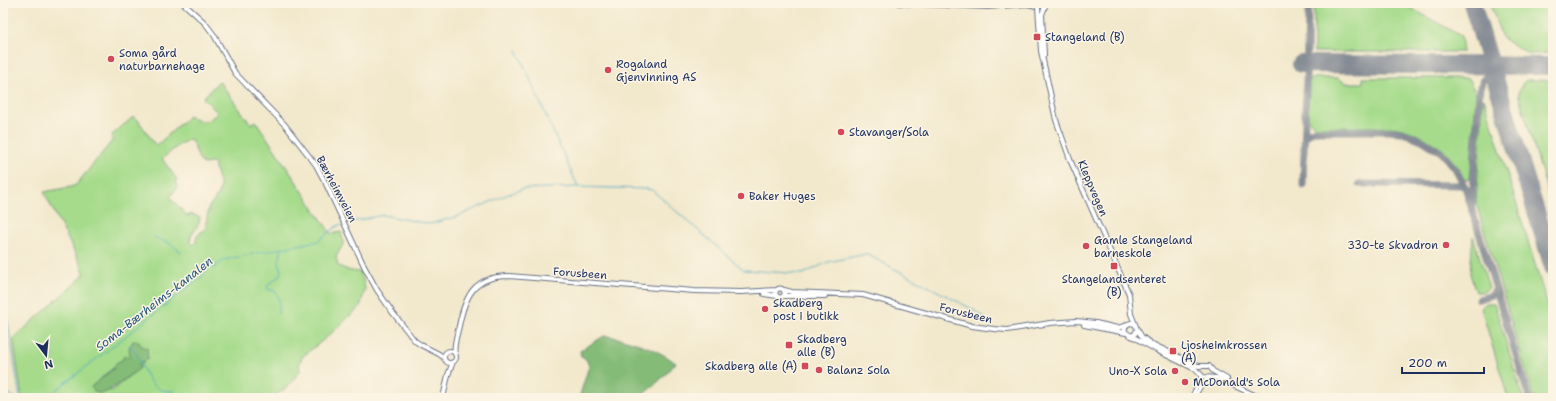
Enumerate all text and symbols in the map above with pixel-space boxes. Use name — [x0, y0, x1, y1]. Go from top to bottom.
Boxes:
place label: Stangeland (B) — [1045, 30, 1125, 45]
marker: Stangeland (B) — [1032, 32, 1042, 42]
place label: Soma gård naturbarnehage — [119, 46, 205, 74]
marker: Soma gård naturbarnehage — [106, 54, 116, 64]
place label: Rogaland Gjenvinning AS — [616, 57, 696, 85]
marker: Rogaland Gjenvinning AS — [603, 65, 613, 75]
place label: Stavanger/Sola — [849, 125, 929, 140]
marker: Stavanger/Sola — [836, 127, 846, 137]
street label: Bærheimveien — [313, 153, 361, 225]
street label: Kleppvegen — [1074, 158, 1111, 219]
place label: Baker Huges — [749, 189, 816, 204]
marker: Baker Huges — [736, 191, 746, 201]
place label: Gamle Stangeland barneskole — [1094, 233, 1193, 261]
place label: 330-te Skvadron — [1347, 238, 1438, 253]
marker: 330-te Skvadron — [1441, 240, 1451, 250]
marker: Gamle Stangeland barneskole — [1081, 241, 1091, 251]
water label: Soma-Bærheims-kanalen — [92, 253, 216, 355]
marker: Stangelandsenteret (B) — [1109, 261, 1119, 271]
street label: Forusbeen — [552, 264, 608, 283]
place label: Stangelandsenteret (B) — [1062, 272, 1167, 300]
place label: Skadberg post i butikk — [773, 296, 839, 324]
street label: Forusbeen — [938, 300, 994, 327]
marker: Skadberg post i butikk — [760, 304, 770, 314]
place label: Skadberg alle (B) — [797, 332, 847, 360]
north arrow — [26, 335, 66, 375]
place label: Ljosheimkrossen (A) — [1181, 338, 1267, 366]
marker: Skadberg alle (B) — [784, 340, 794, 350]
marker: Ljosheimkrossen (A) — [1168, 346, 1178, 356]
scale bar — [1402, 349, 1484, 375]
text: 200 m — [1408, 355, 1447, 371]
text: N — [42, 356, 55, 373]
place label: Skadberg alle (A) — [705, 359, 797, 374]
marker: Skadberg alle (A) — [800, 361, 810, 371]
place label: Balanz Sola — [827, 363, 890, 378]
place label: Uno-X Sola — [1109, 364, 1167, 379]
marker: Balanz Sola — [814, 365, 824, 375]
marker: Uno-X Sola — [1170, 366, 1180, 376]
place label: McDonald's Sola — [1193, 375, 1280, 390]
marker: McDonald's Sola — [1180, 377, 1190, 387]

